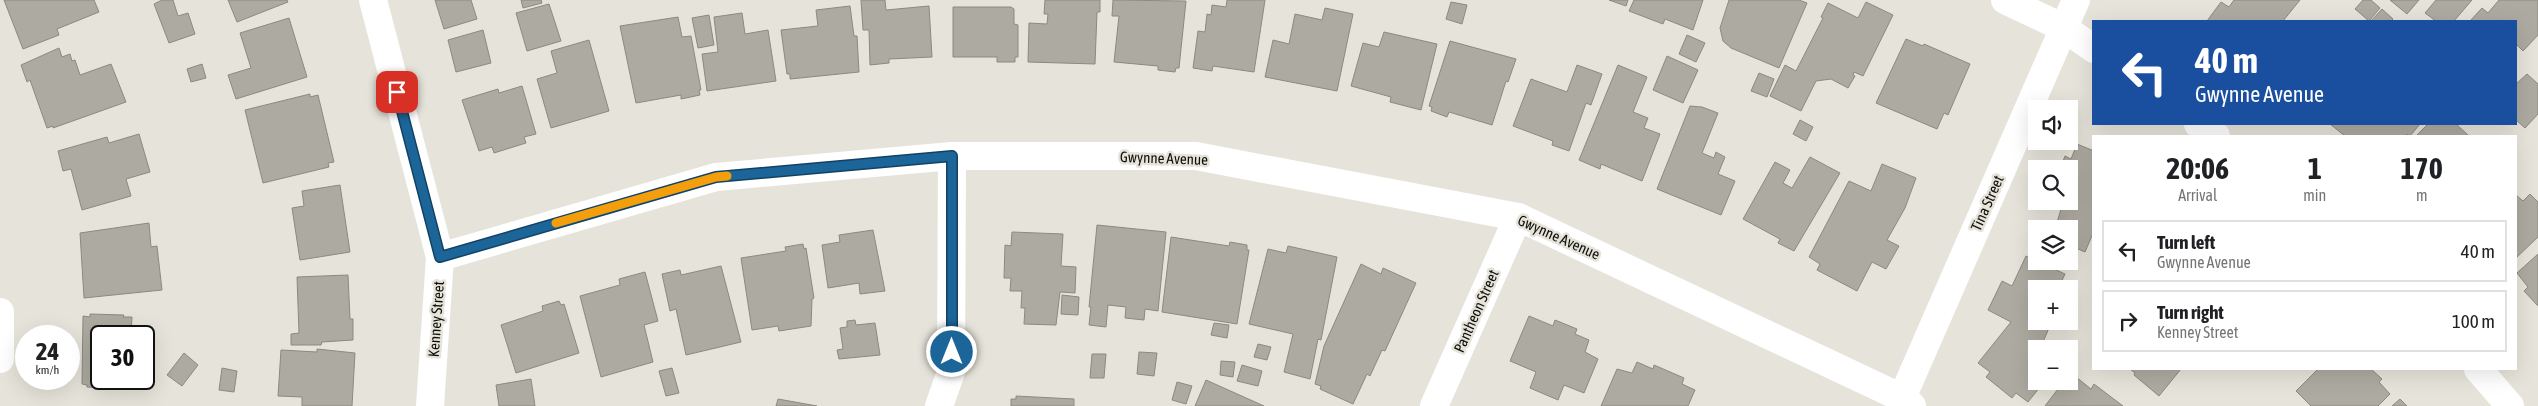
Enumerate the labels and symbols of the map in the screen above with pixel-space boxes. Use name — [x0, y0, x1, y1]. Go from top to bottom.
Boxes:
pin — [376, 71, 418, 113]
street label: Gwynne Avenue — [1120, 148, 1208, 168]
street label: Tina Street — [1967, 173, 2007, 233]
street label: Gwynne Avenue — [1515, 211, 1603, 263]
street label: Pantheon Street — [1450, 267, 1502, 355]
street label: Kenney Street — [425, 280, 447, 358]
speed limit sign: 30 — [90, 325, 155, 390]
position arrow — [925, 325, 977, 377]

